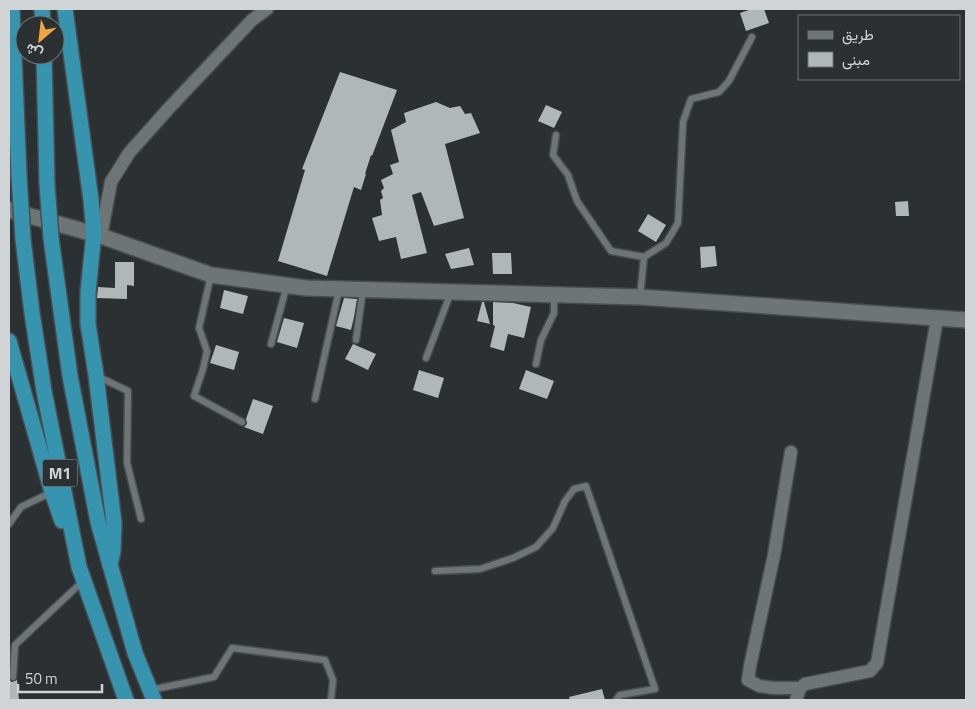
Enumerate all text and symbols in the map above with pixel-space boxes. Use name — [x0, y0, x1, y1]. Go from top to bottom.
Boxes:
north arrow — [15, 15, 65, 65]
legend — [798, 15, 960, 80]
text: طريق — [842, 23, 874, 46]
text: ش — [21, 39, 46, 65]
text: مبنى — [842, 48, 870, 71]
road number: M1 — [42, 459, 78, 486]
scale bar — [18, 662, 101, 694]
text: 50 m — [25, 667, 58, 690]

